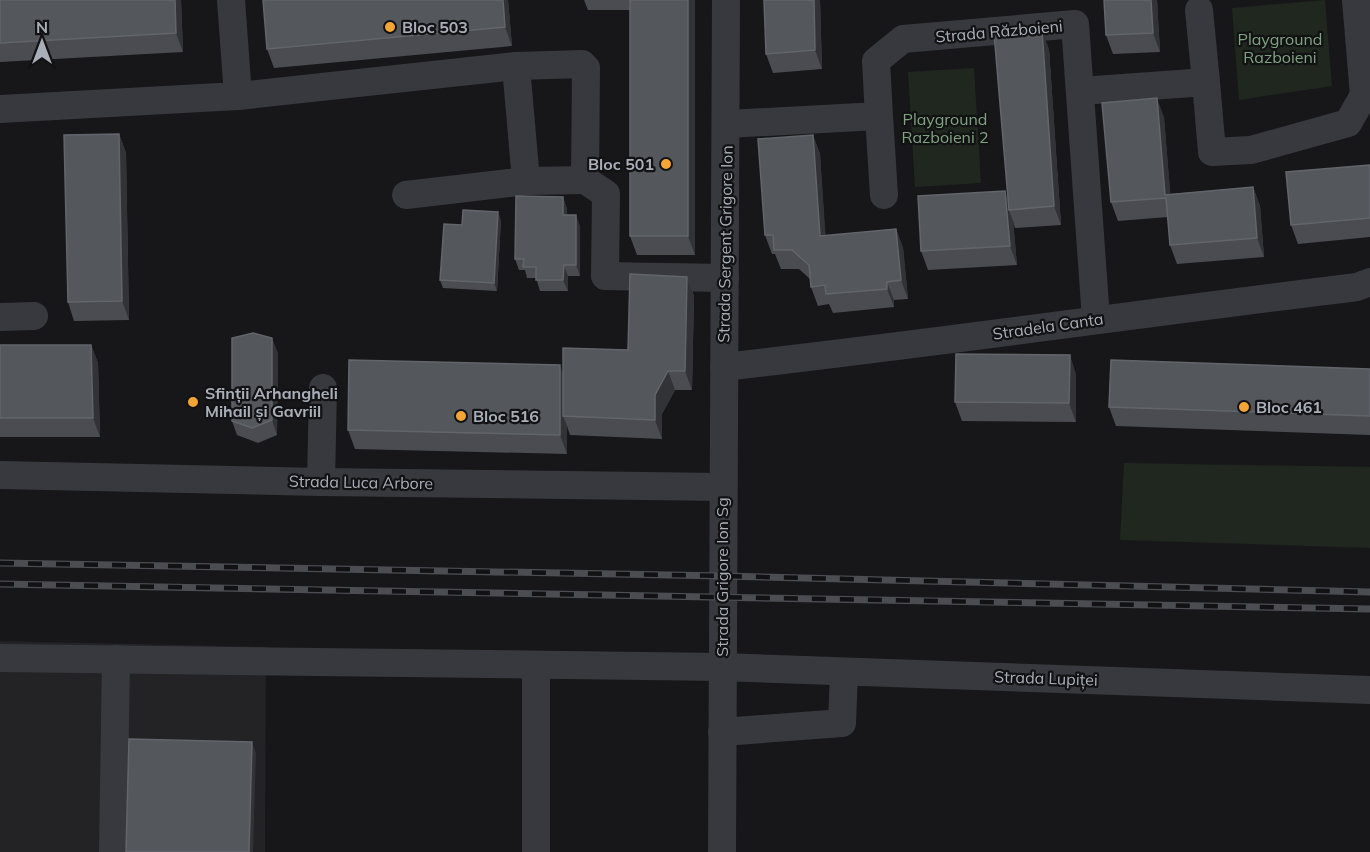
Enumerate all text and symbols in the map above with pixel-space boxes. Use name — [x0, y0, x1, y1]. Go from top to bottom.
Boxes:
north arrow — [12, 12, 72, 72]
street label: Strada Războieni — [935, 15, 1063, 47]
text: N — [36, 17, 48, 37]
place label: Bloc 503 — [402, 17, 468, 37]
marker: Bloc 503 — [383, 20, 397, 34]
park label: Playground Razboieni — [1238, 29, 1322, 67]
park label: Playground Razboieni 2 — [901, 109, 989, 147]
street label: Strada Sergent Grigore Ion — [713, 145, 737, 343]
place label: Bloc 501 — [588, 154, 654, 174]
marker: Bloc 501 — [659, 157, 673, 171]
street label: Stradela Canta — [991, 308, 1105, 344]
place label: Sfinții Arhangheli Mihail și Gavriil — [205, 383, 338, 422]
marker: Sfinții Arhangheli Mihail și Gavriil — [186, 395, 200, 409]
place label: Bloc 461 — [1256, 397, 1322, 417]
marker: Bloc 461 — [1237, 400, 1251, 414]
place label: Bloc 516 — [473, 406, 539, 426]
marker: Bloc 516 — [454, 409, 468, 423]
street label: Strada Luca Arbore — [289, 471, 433, 493]
street label: Strada Grigore Ion Sg — [712, 497, 732, 657]
street label: Strada Lupiței — [994, 666, 1098, 690]

